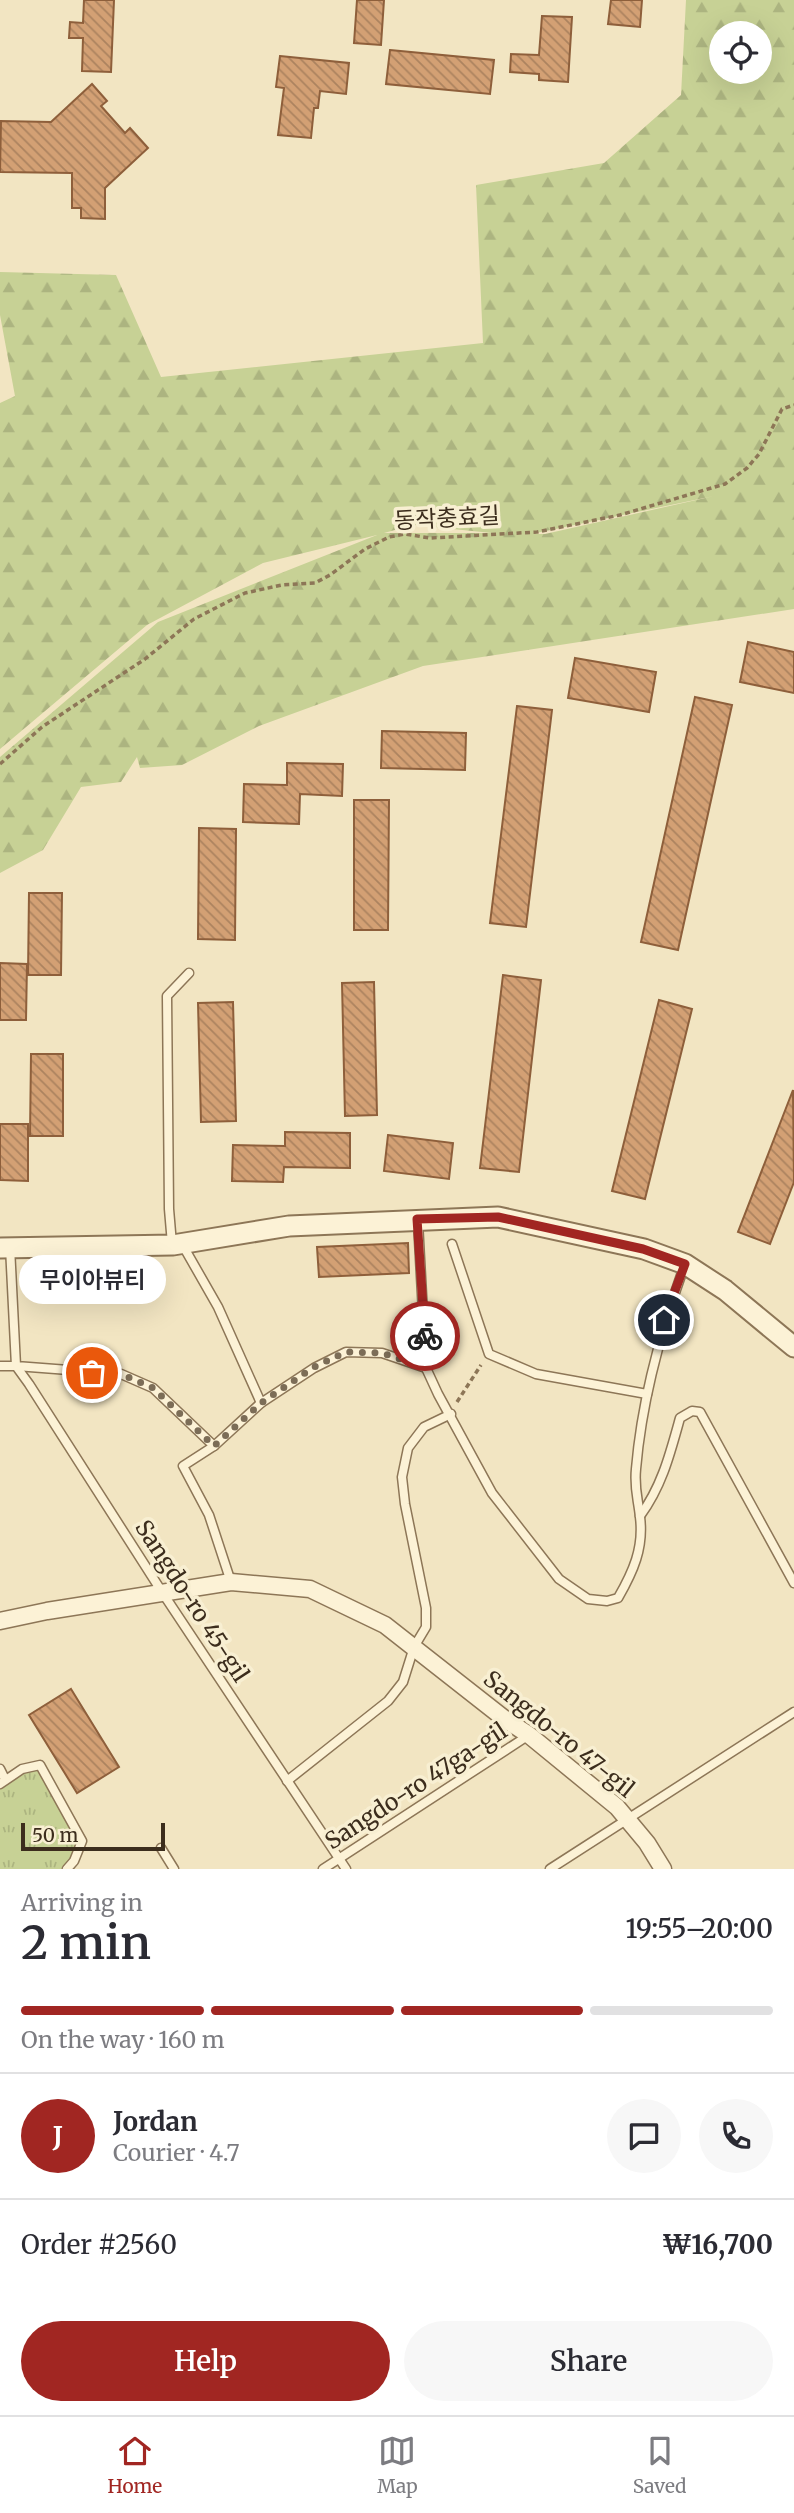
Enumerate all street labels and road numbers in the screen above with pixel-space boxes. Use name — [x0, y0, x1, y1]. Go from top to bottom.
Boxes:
street label: 동작충효길 — [393, 500, 501, 535]
street label: Sangdo-ro 45-gil — [129, 1514, 256, 1687]
street label: Sangdo-ro 47-gil — [478, 1664, 641, 1803]
street label: Sangdo-ro 47ga-gil — [319, 1716, 512, 1855]

